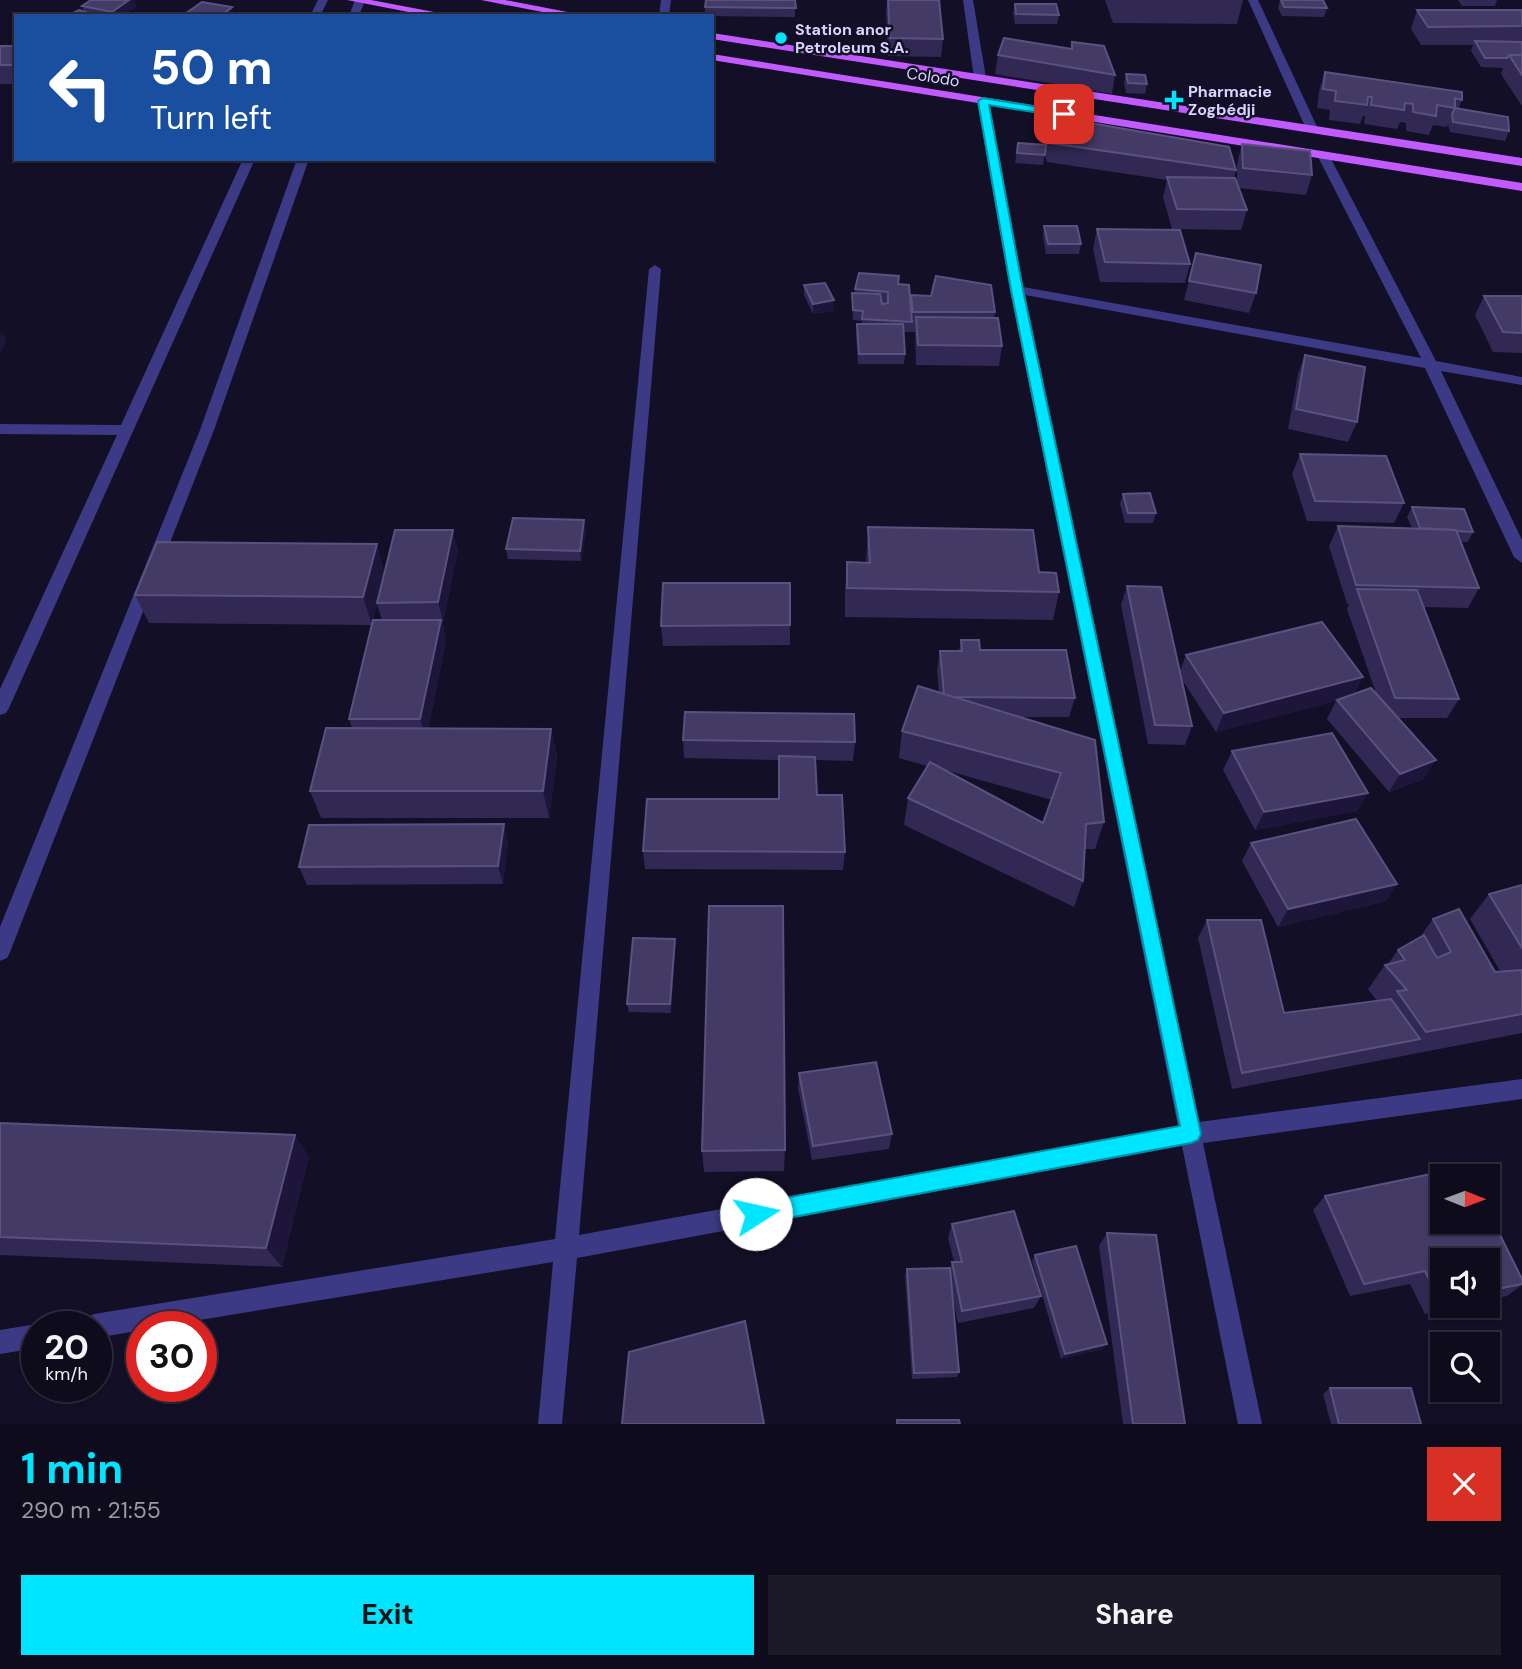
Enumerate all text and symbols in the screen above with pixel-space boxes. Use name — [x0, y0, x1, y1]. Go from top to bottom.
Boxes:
place label: Station anor Petroleum S.A. — [795, 19, 909, 58]
marker: Station anor Petroleum S.A. — [773, 30, 789, 46]
text: 50 m — [150, 35, 273, 99]
icon: left — [35, 42, 126, 133]
street label: Colodo — [905, 62, 961, 92]
place label: Pharmacie Zogbédji — [1188, 81, 1272, 120]
pin — [1034, 84, 1094, 144]
marker: Pharmacie Zogbédji — [1166, 92, 1182, 108]
icon: arrive — [1045, 95, 1083, 133]
text: Turn left — [150, 97, 272, 139]
north arrow — [1430, 1164, 1500, 1234]
map controls — [1430, 1164, 1500, 1402]
position arrow — [719, 1177, 793, 1251]
button: sound — [1430, 1248, 1500, 1318]
speed limit sign: 30 — [126, 1311, 217, 1402]
text: 20 — [44, 1324, 89, 1370]
button: search — [1430, 1332, 1500, 1402]
text: km/h — [45, 1362, 88, 1386]
text: 1 min — [21, 1441, 123, 1496]
button: close — [1427, 1447, 1501, 1521]
text: 290 m · 21:55 — [21, 1495, 161, 1525]
button: Exit — [21, 1575, 754, 1655]
button: Share — [768, 1575, 1501, 1655]

